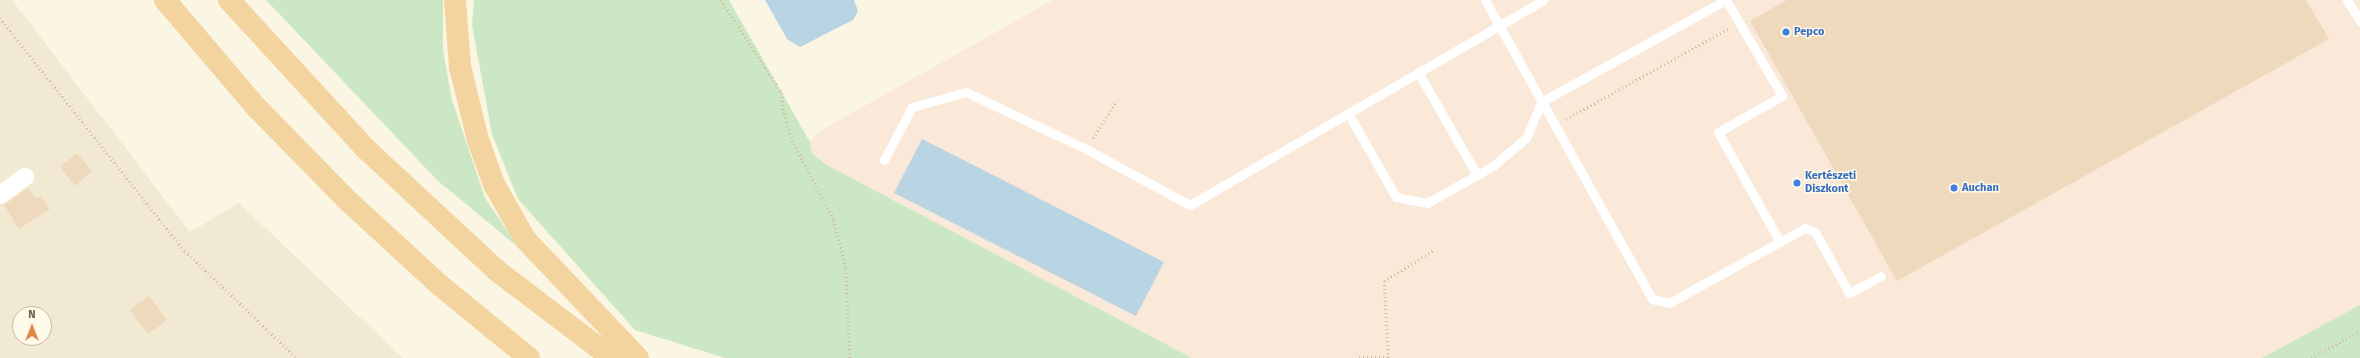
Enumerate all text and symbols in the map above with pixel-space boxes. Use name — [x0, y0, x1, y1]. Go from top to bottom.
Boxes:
place label: Pepco — [1794, 25, 1824, 39]
marker: Pepco — [1781, 27, 1791, 37]
place label: Kertészeti Diszkont — [1805, 170, 1856, 196]
marker: Kertészeti Diszkont — [1792, 178, 1802, 188]
place label: Auchan — [1962, 181, 1999, 195]
marker: Auchan — [1949, 183, 1959, 193]
north arrow — [12, 306, 52, 346]
text: N — [28, 308, 36, 321]

